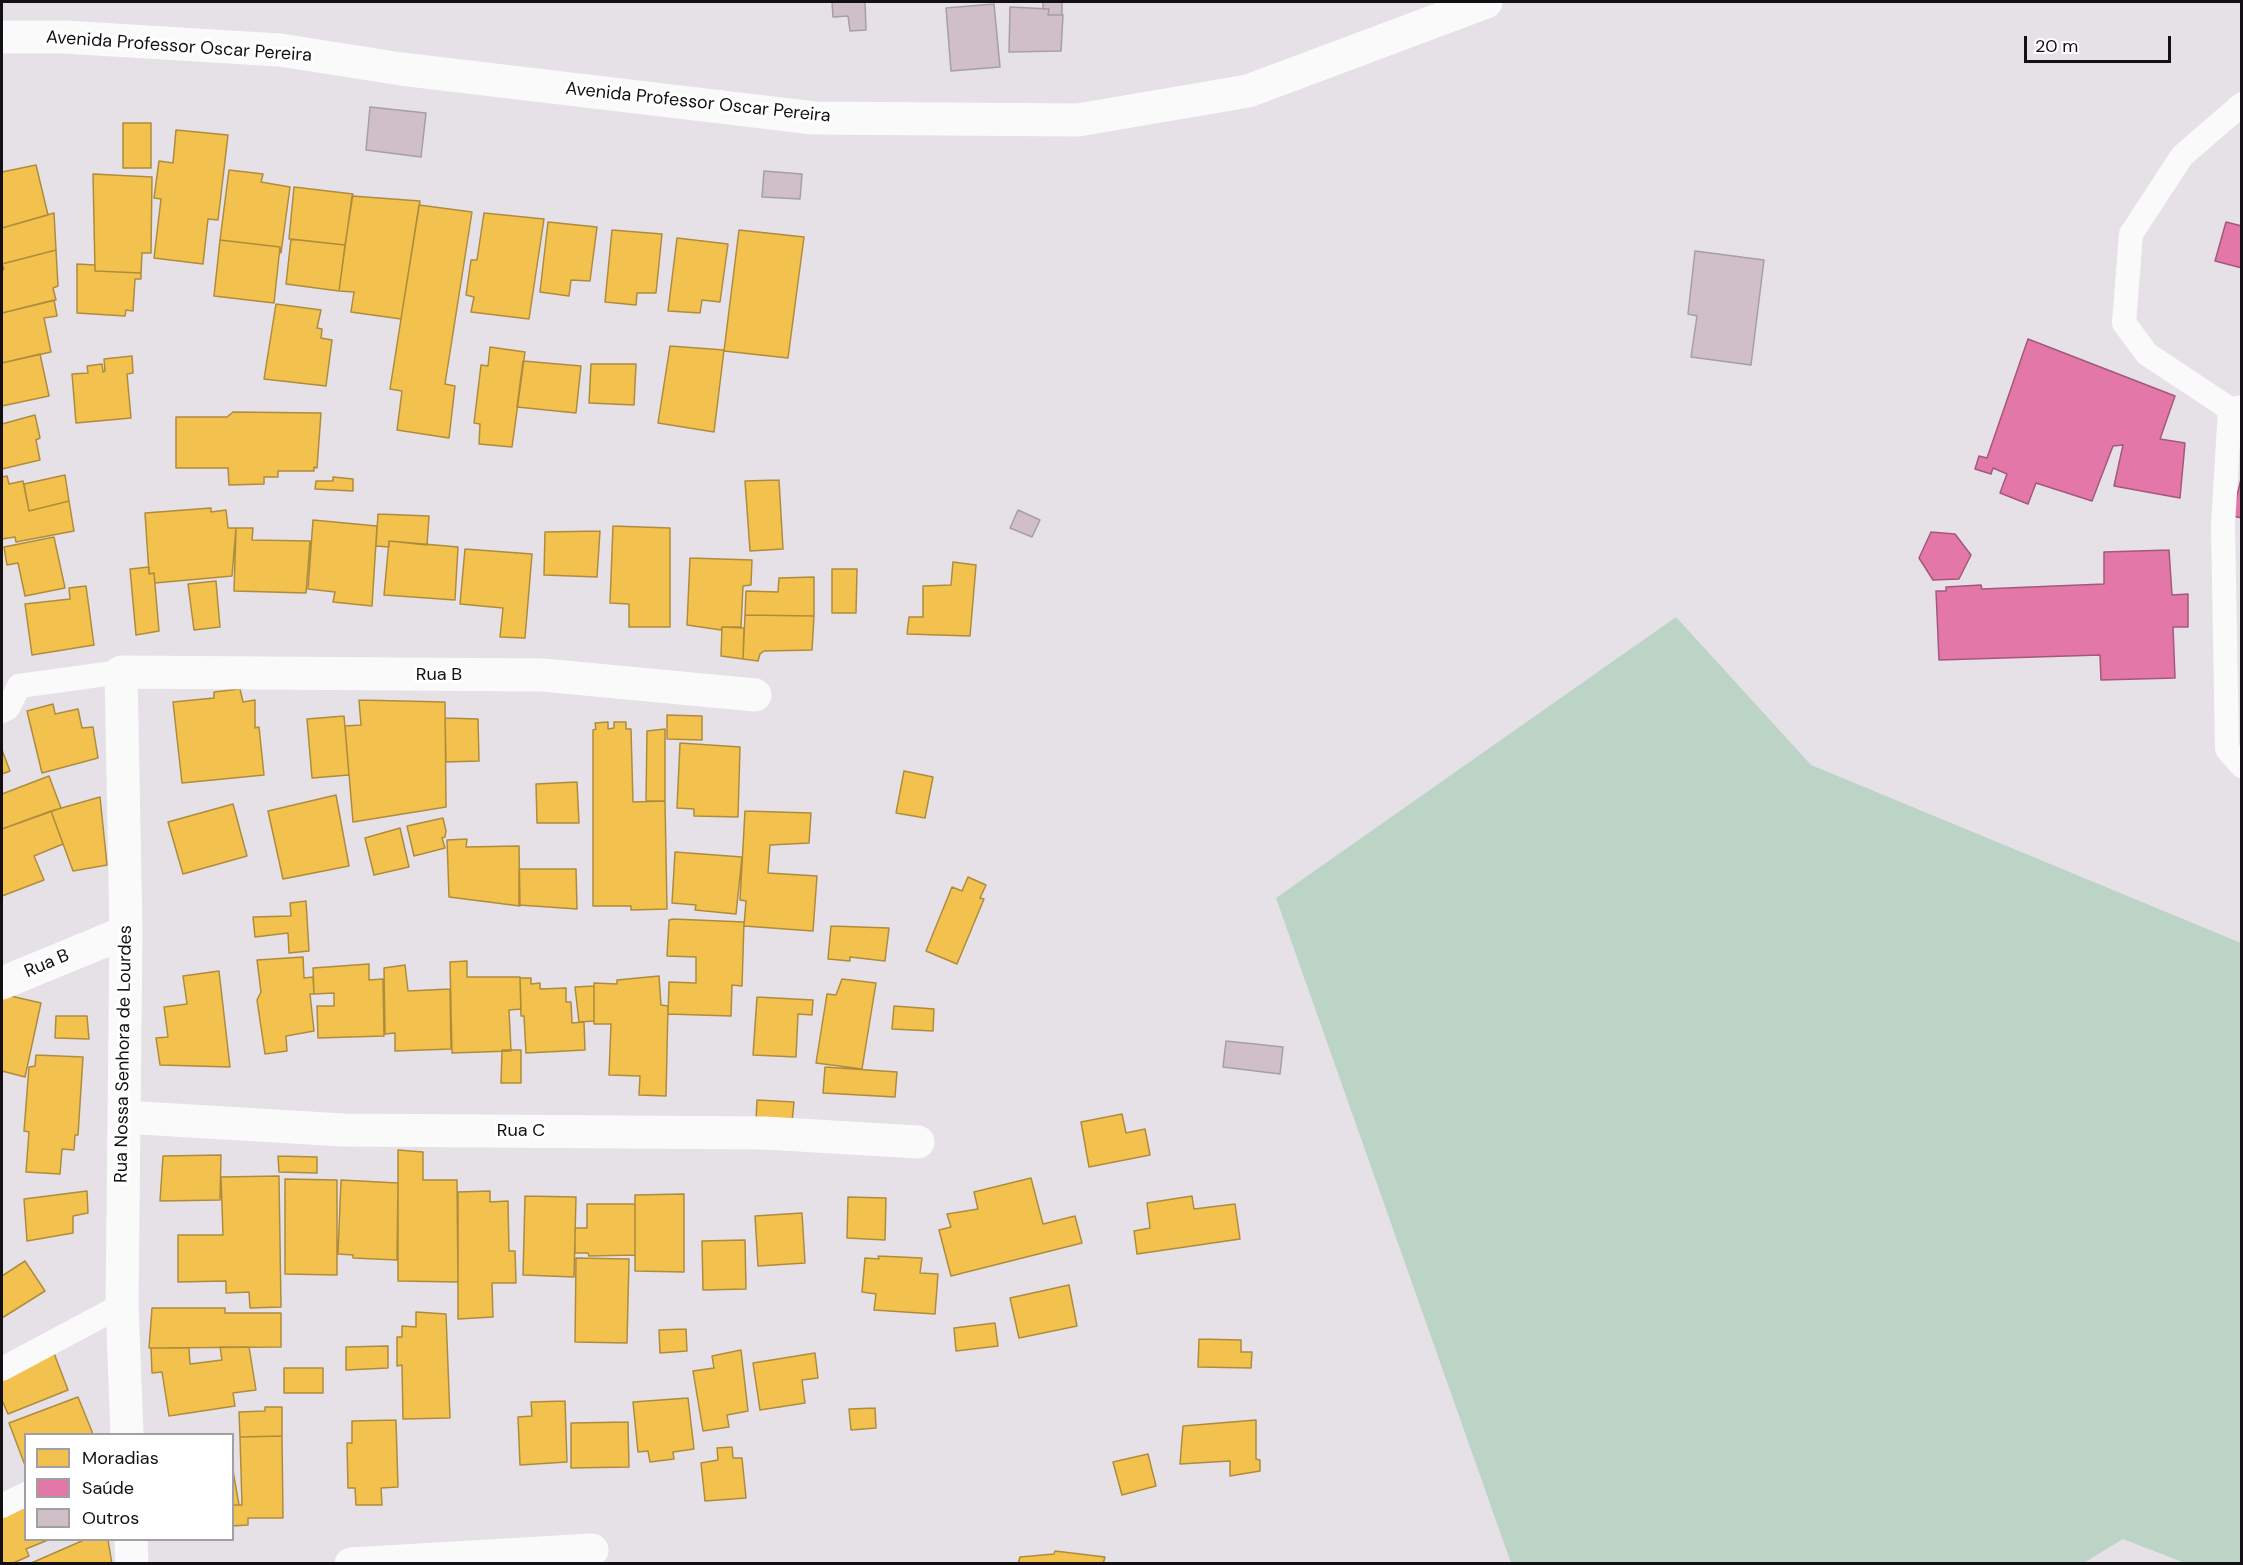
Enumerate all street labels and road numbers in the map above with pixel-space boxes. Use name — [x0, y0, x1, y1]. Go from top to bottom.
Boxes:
street label: Avenida Professor Oscar Pereira — [45, 27, 313, 67]
street label: Avenida Professor Oscar Pereira — [564, 78, 832, 128]
street label: Rua B — [416, 664, 462, 686]
street label: Rua Nossa Senhora de Lourdes — [111, 925, 137, 1183]
street label: Rua B — [21, 945, 73, 983]
street label: Rua C — [497, 1120, 545, 1142]

